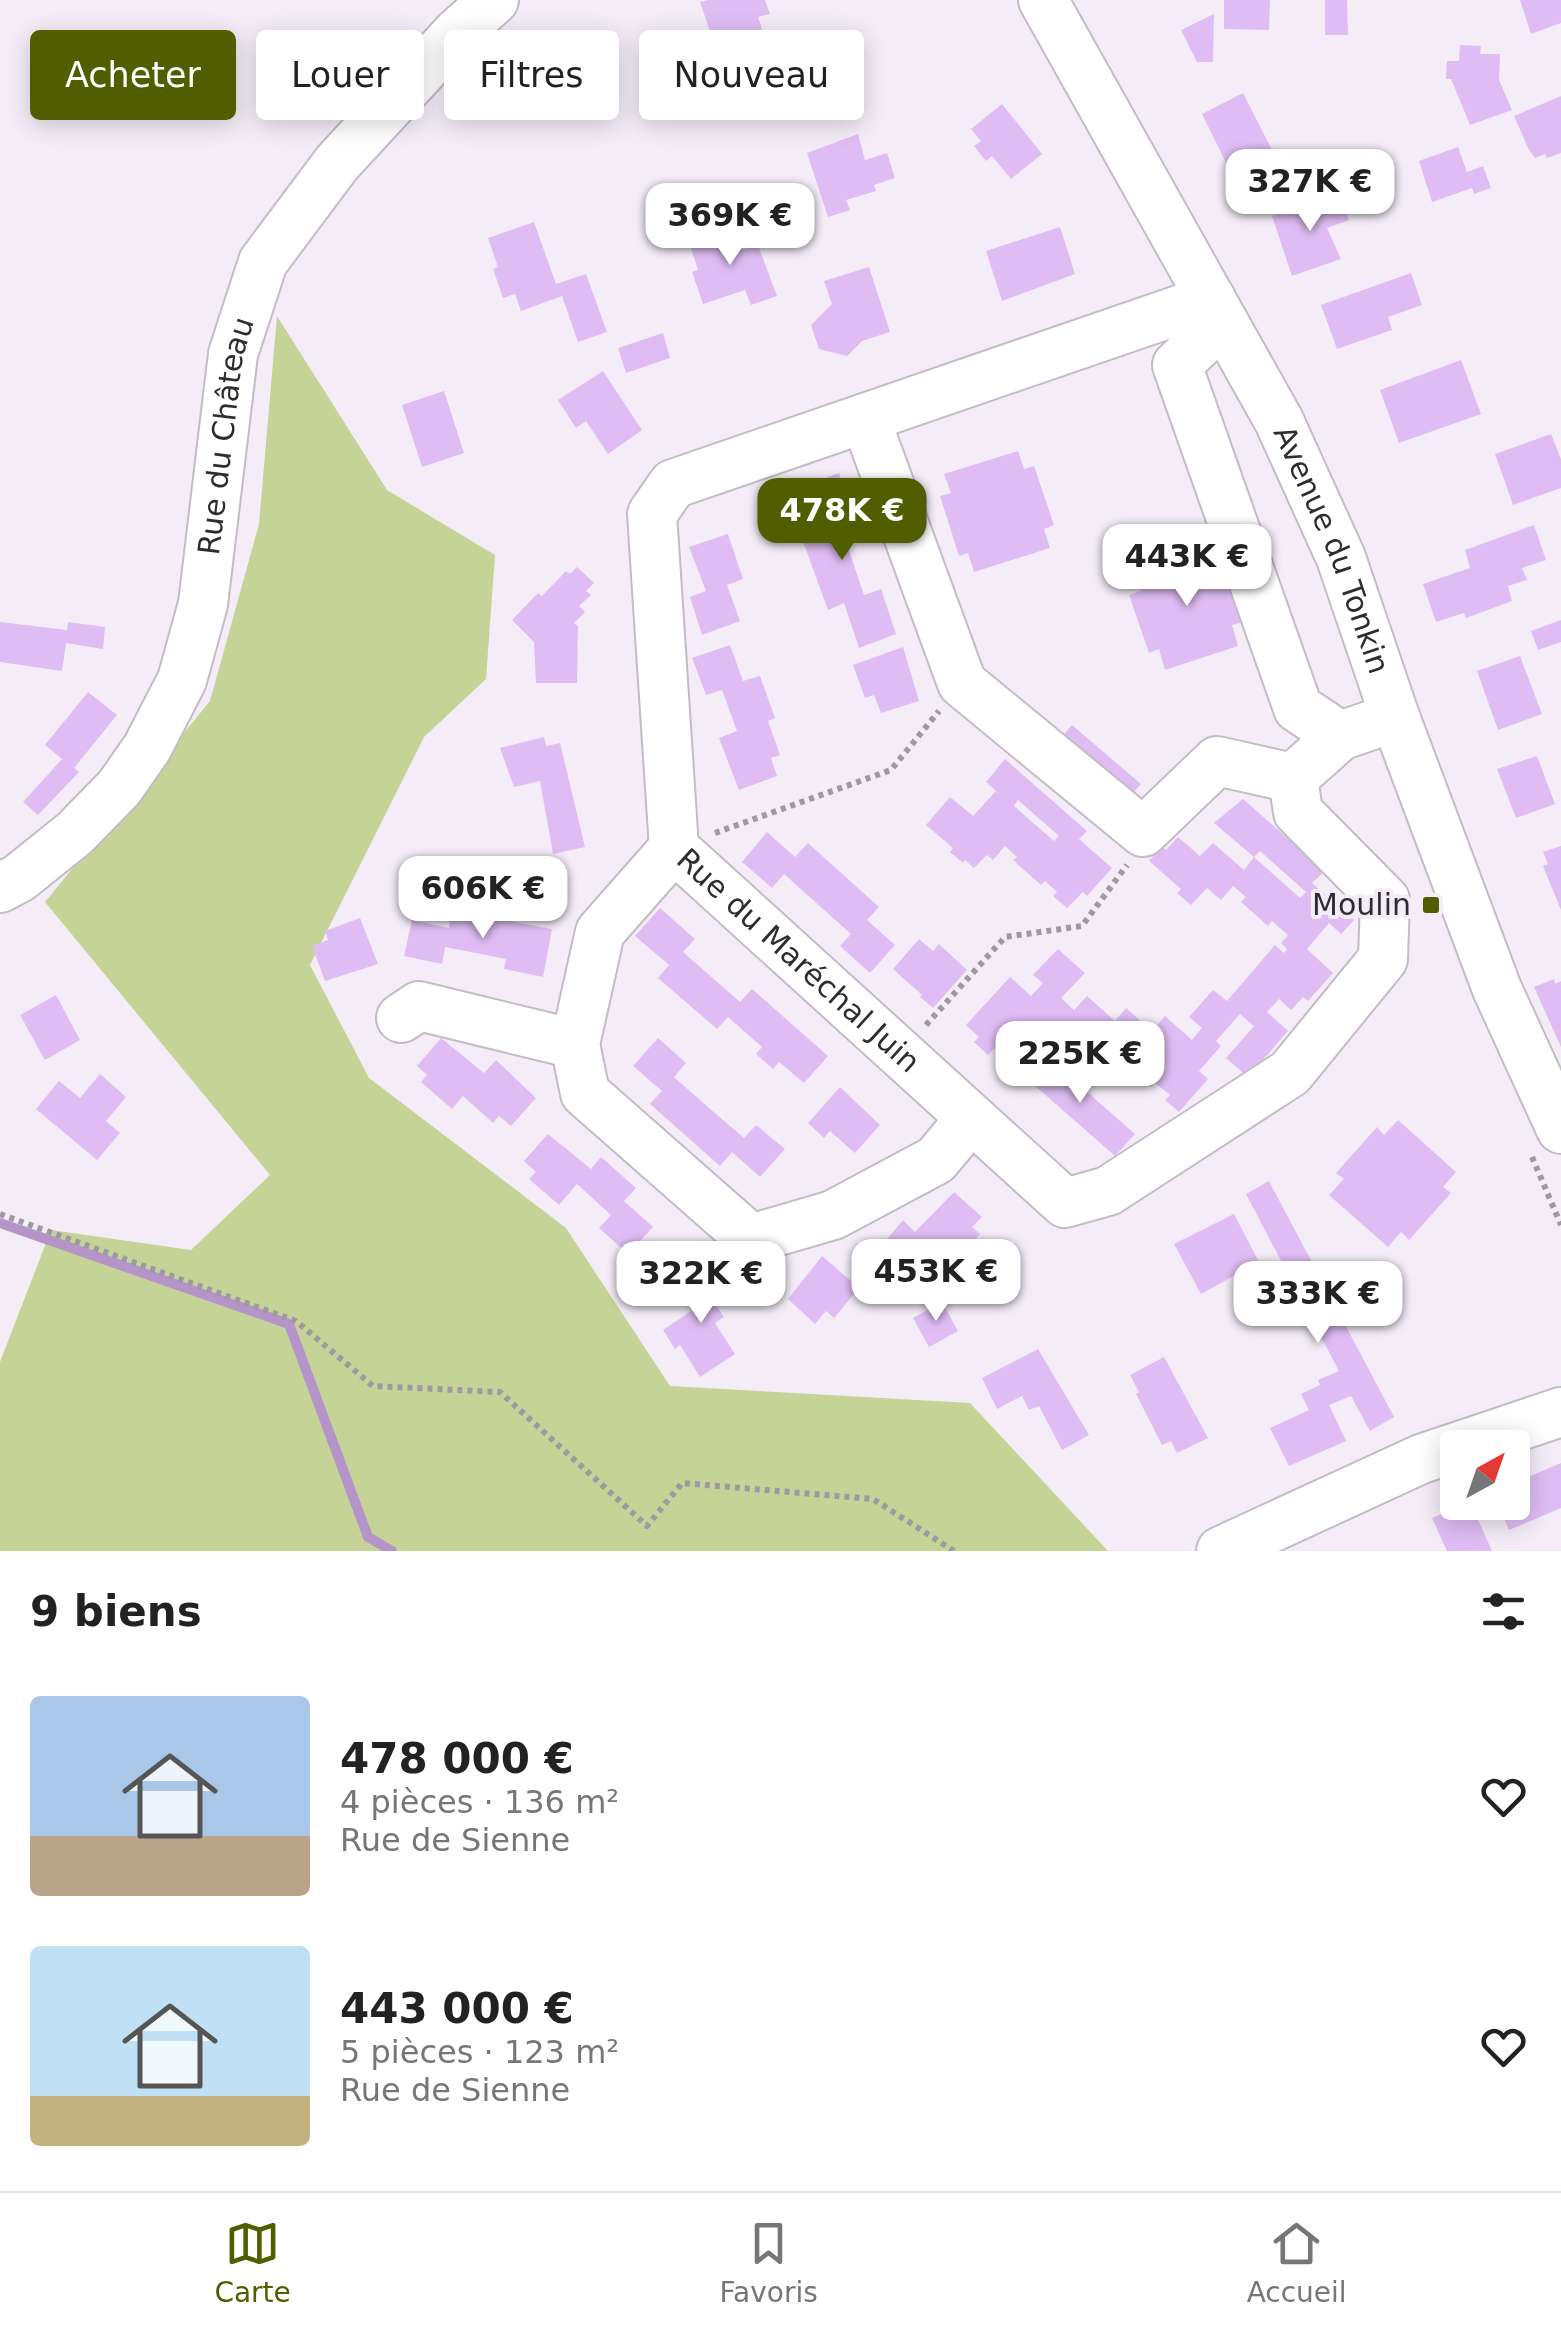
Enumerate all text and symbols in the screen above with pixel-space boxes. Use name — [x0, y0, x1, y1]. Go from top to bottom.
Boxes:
chip: Acheter — [30, 30, 236, 120]
chip: Louer — [256, 30, 424, 120]
chip: Filtres — [444, 30, 619, 120]
chip: Nouveau — [639, 30, 864, 120]
pin: 327K € — [1229, 149, 1391, 234]
text: 327K € — [1248, 162, 1373, 200]
pin: 369K € — [649, 183, 811, 268]
text: 369K € — [668, 196, 793, 234]
street label: Rue du Château — [191, 312, 261, 557]
street label: Avenue du Tonkin — [1267, 420, 1397, 678]
pin: 478K € — [761, 478, 923, 563]
text: 478K € — [780, 491, 905, 529]
pin: 443K € — [1106, 524, 1268, 609]
text: 443K € — [1125, 537, 1250, 575]
street label: Rue du Maréchal Juin — [670, 841, 927, 1079]
pin: 606K € — [402, 856, 564, 941]
text: 606K € — [421, 869, 546, 907]
place label: Moulin — [1312, 887, 1411, 922]
marker: Moulin — [1420, 894, 1442, 916]
pin: 225K € — [999, 1021, 1161, 1106]
text: 225K € — [1018, 1034, 1143, 1072]
pin: 453K € — [855, 1239, 1017, 1324]
pin: 322K € — [620, 1241, 782, 1326]
text: 453K € — [874, 1252, 999, 1290]
text: 322K € — [639, 1254, 764, 1292]
pin: 333K € — [1237, 1261, 1399, 1346]
text: 333K € — [1256, 1274, 1381, 1312]
north arrow — [1440, 1430, 1530, 1520]
map controls — [1440, 1430, 1530, 1520]
icon: filters — [1476, 1584, 1531, 1639]
text: 9 biens — [30, 1587, 202, 1636]
text: 478 000 € — [340, 1734, 574, 1783]
icon: home — [110, 1736, 230, 1856]
icon: heart — [1476, 1769, 1531, 1824]
text: 4 pièces · 136 m² — [340, 1783, 619, 1821]
text: Rue de Sienne — [340, 1821, 570, 1859]
text: 443 000 € — [340, 1984, 574, 2033]
icon: home — [110, 1986, 230, 2106]
icon: heart — [1476, 2019, 1531, 2074]
text: 5 pièces · 123 m² — [340, 2033, 619, 2071]
text: Rue de Sienne — [340, 2071, 570, 2109]
tab: Carte — [214, 2216, 291, 2309]
tab: Favoris — [720, 2216, 818, 2309]
tab: Accueil — [1247, 2216, 1347, 2309]

